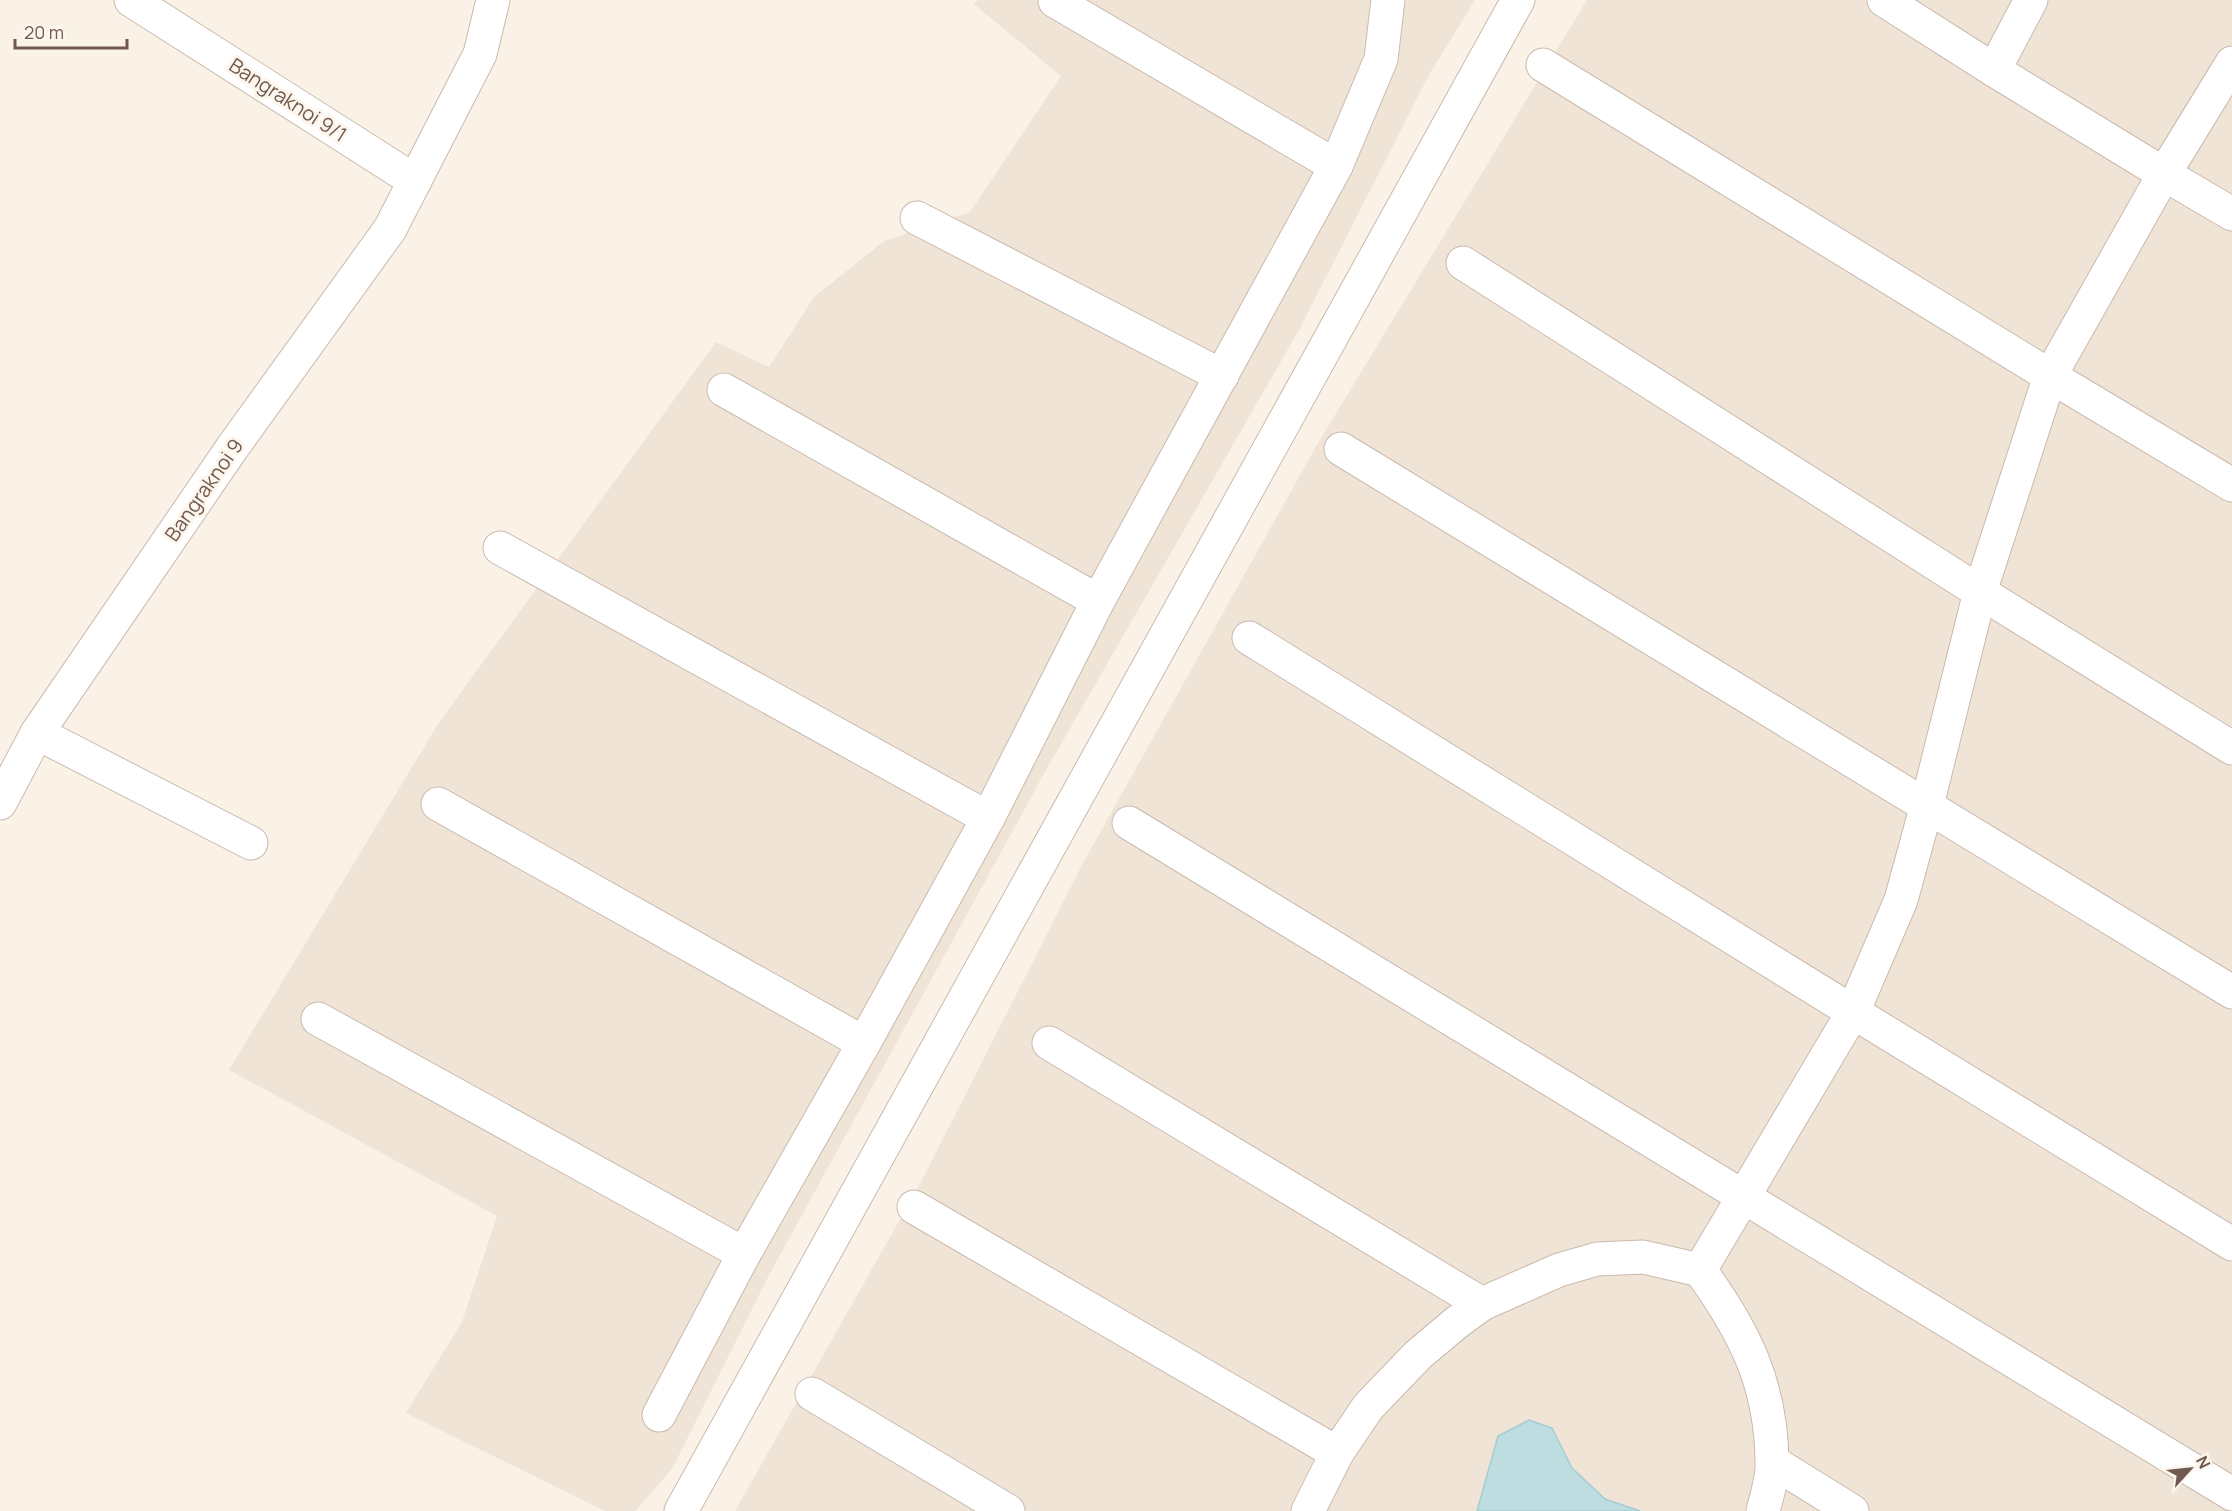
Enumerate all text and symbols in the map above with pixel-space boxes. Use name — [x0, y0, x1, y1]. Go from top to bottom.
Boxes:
scale bar — [15, 12, 128, 50]
text: 20 m — [24, 20, 64, 44]
street label: Bangraknoi 9/1 — [224, 51, 352, 148]
street label: Bangraknoi 9 — [158, 433, 249, 546]
north arrow — [2160, 1439, 2220, 1499]
text: N — [2191, 1452, 2216, 1472]

